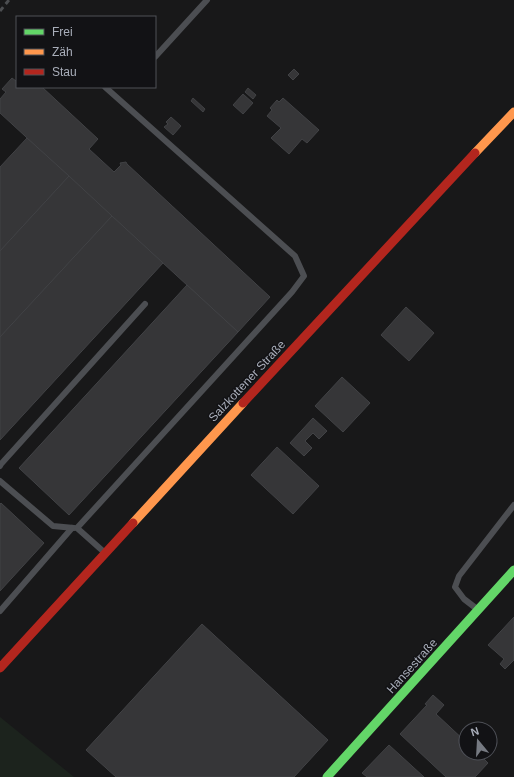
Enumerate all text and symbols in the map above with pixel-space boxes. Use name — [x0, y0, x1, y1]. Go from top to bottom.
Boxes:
legend — [16, 16, 156, 88]
text: Frei — [52, 25, 73, 39]
text: Zäh — [52, 45, 73, 59]
text: Stau — [52, 65, 77, 79]
street label: Salzkottener Straße — [206, 337, 288, 425]
street label: Hansestraße — [384, 636, 440, 696]
north arrow — [458, 721, 498, 761]
text: N — [469, 725, 481, 738]

